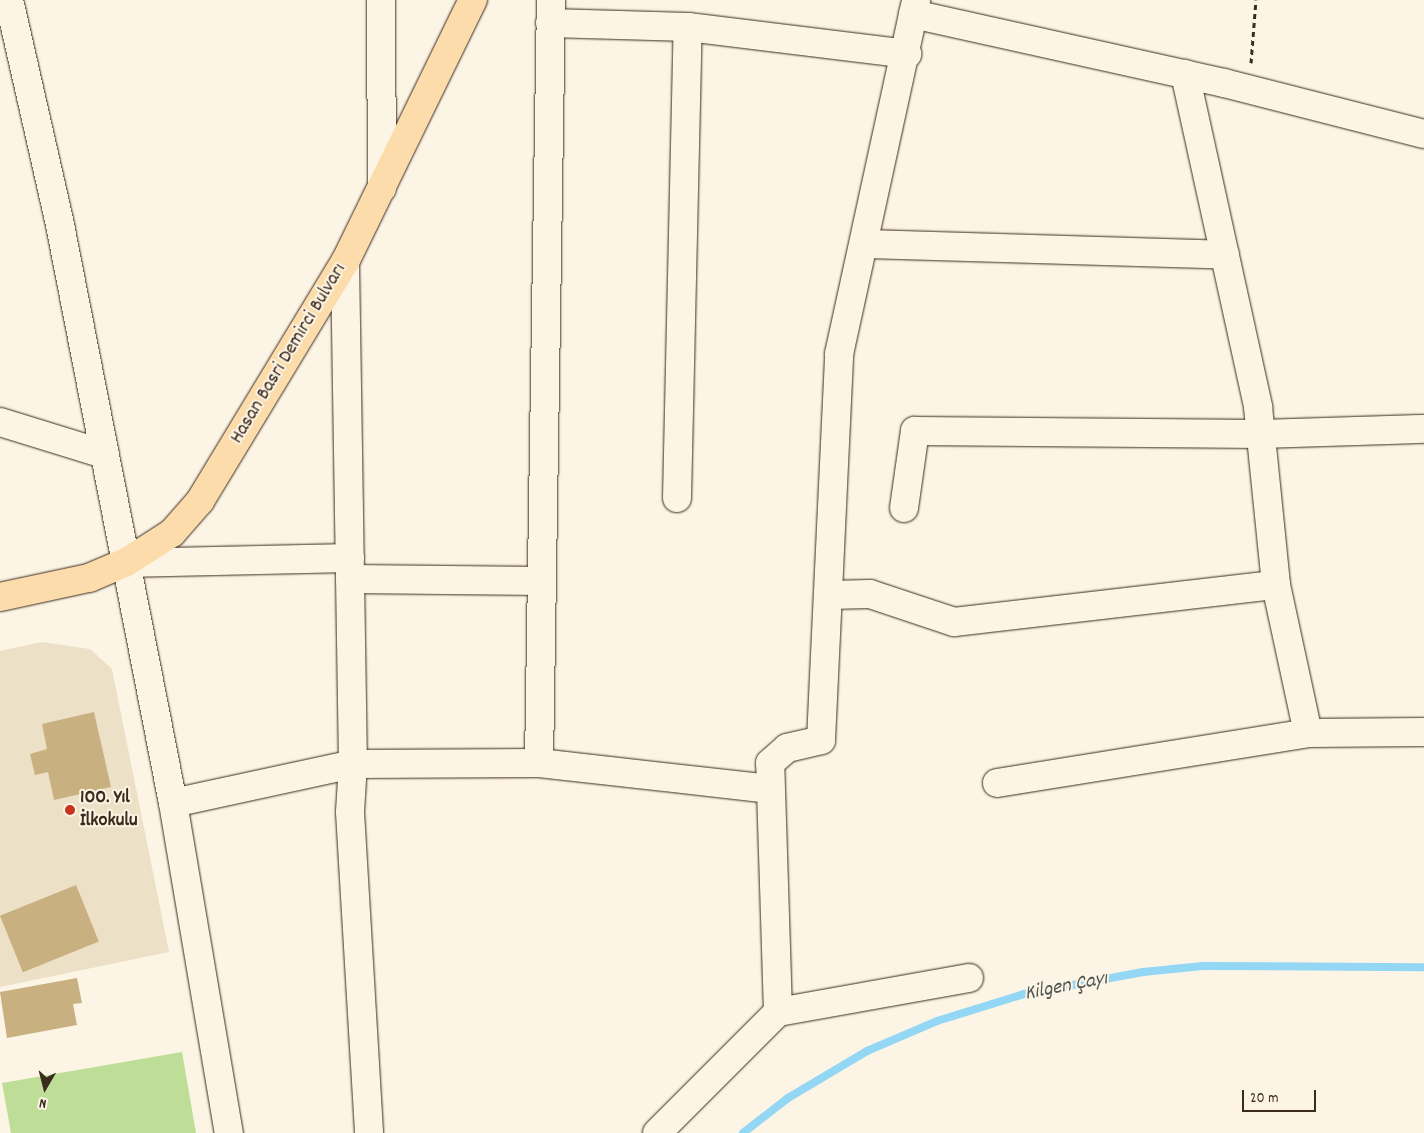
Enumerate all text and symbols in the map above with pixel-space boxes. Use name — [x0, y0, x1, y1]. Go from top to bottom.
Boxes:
street label: Hasan Basri Demirci Bulvarı — [226, 259, 352, 449]
place label: 100. Yıl İlkokulu — [80, 786, 138, 833]
marker: 100. Yıl İlkokulu — [64, 804, 76, 816]
water label: Kilgen Çayı — [1023, 967, 1109, 1007]
north arrow — [20, 1063, 70, 1113]
scale bar — [1244, 1080, 1318, 1112]
text: 20 m — [1250, 1088, 1278, 1110]
text: N — [38, 1092, 48, 1113]

